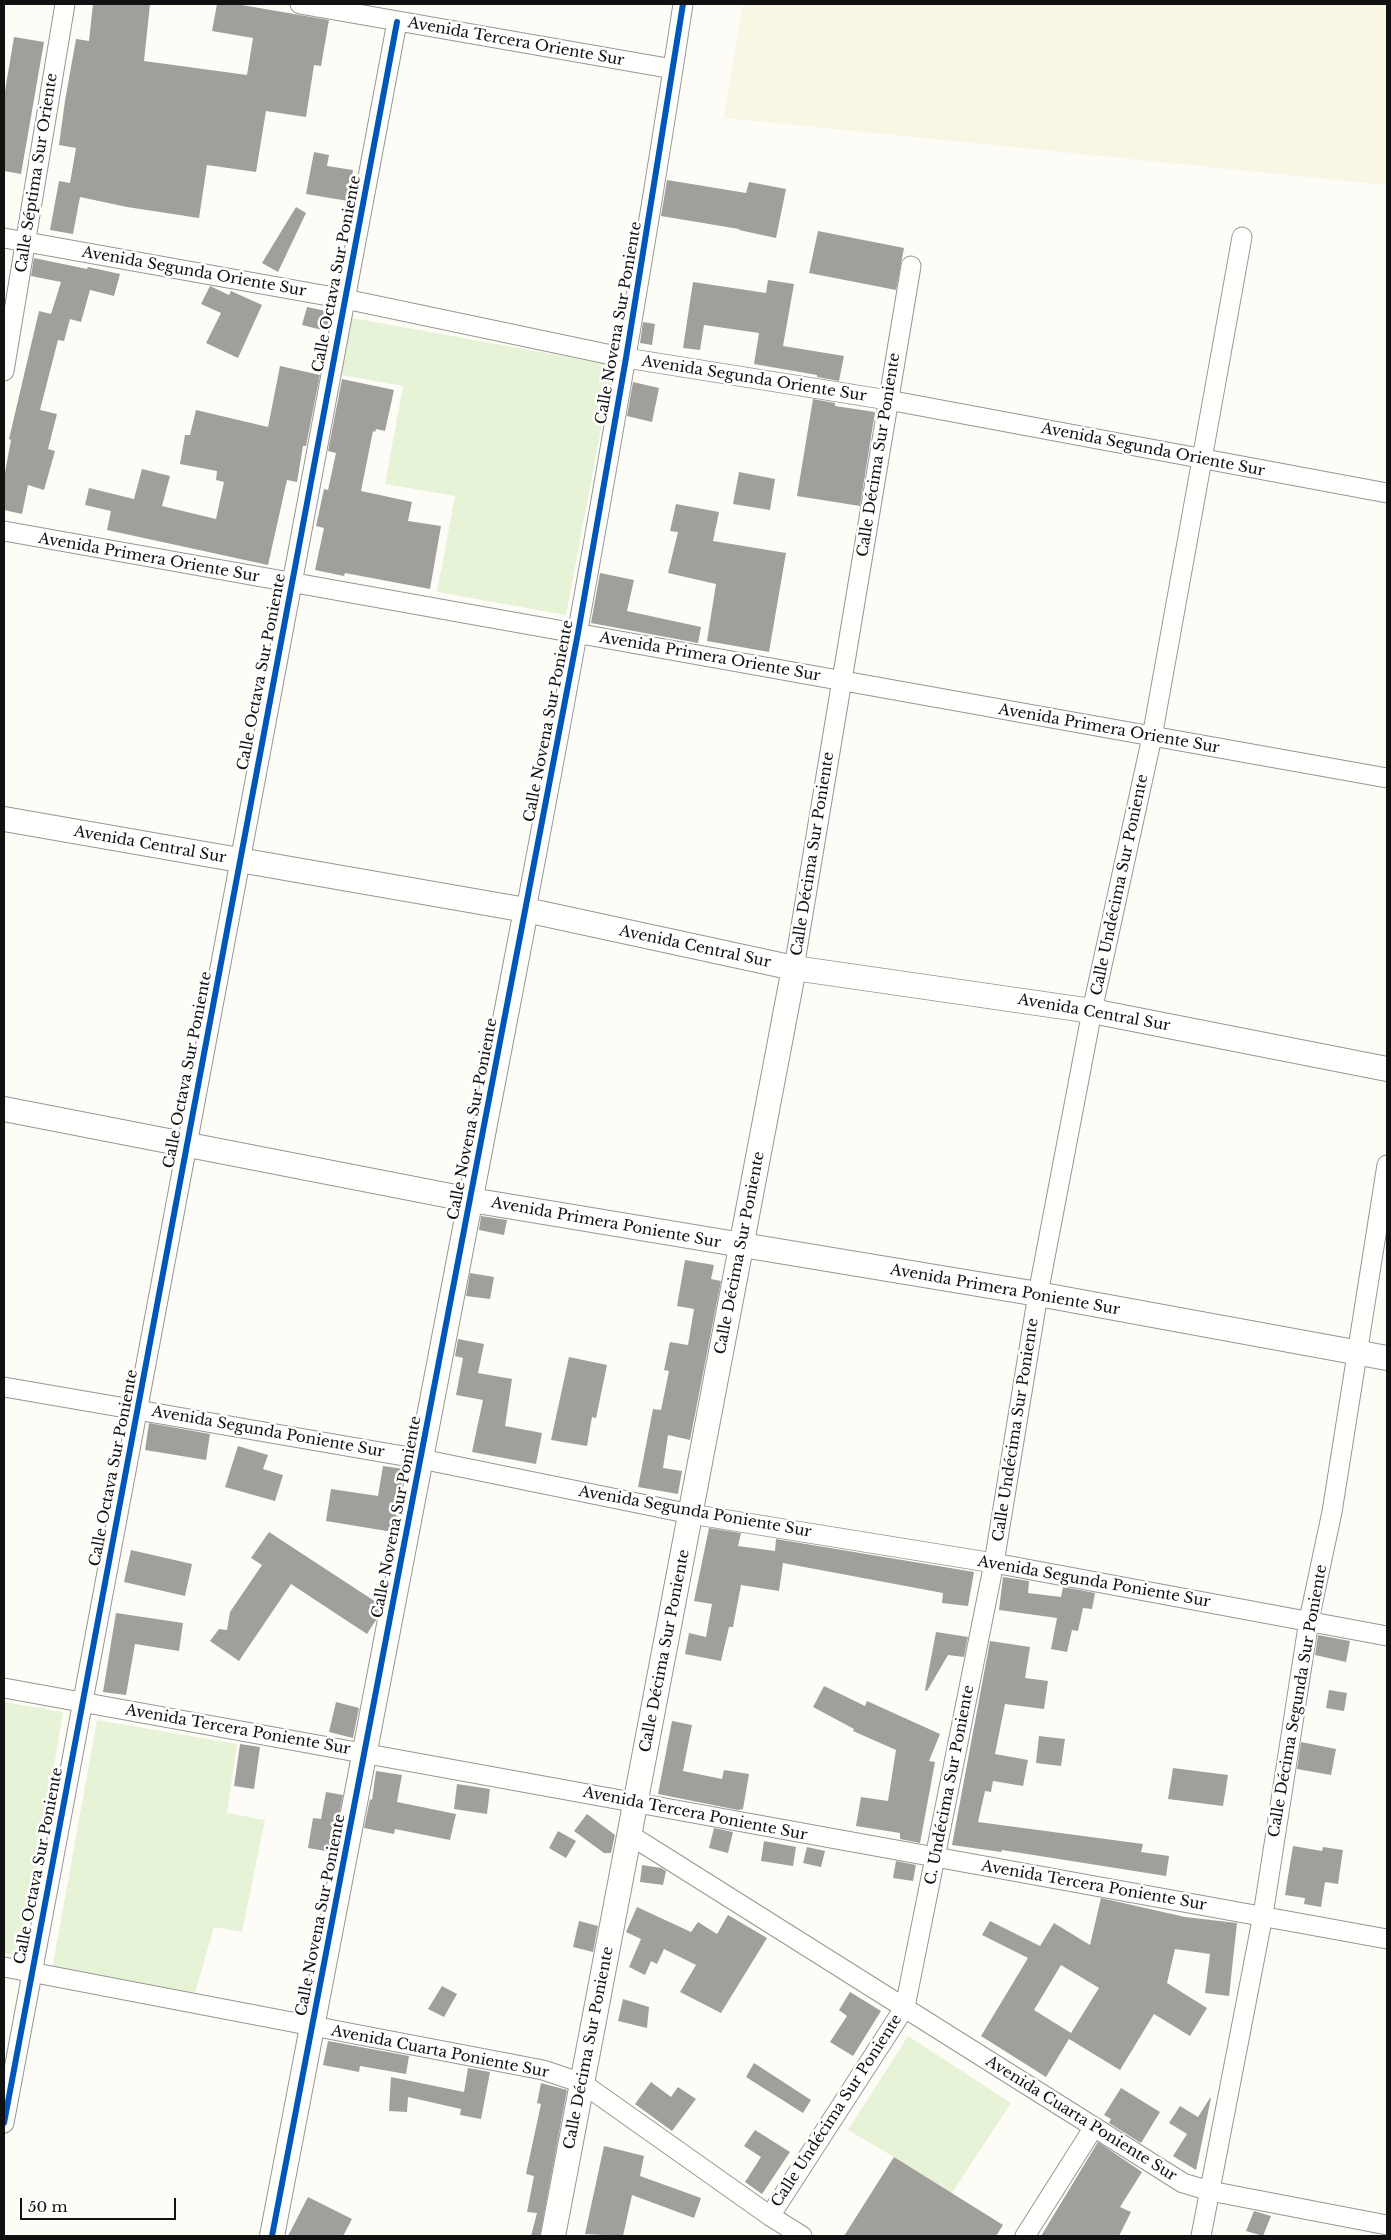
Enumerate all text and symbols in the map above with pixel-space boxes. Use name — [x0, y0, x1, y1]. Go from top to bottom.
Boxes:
street label: Avenida Tercera Oriente Sur — [406, 14, 626, 70]
street label: Calle Séptima Sur Oriente — [12, 72, 62, 274]
street label: Calle Octava Sur Poniente — [309, 174, 365, 374]
street label: Calle Novena Sur Poniente — [592, 220, 646, 426]
street label: Avenida Segunda Oriente Sur — [80, 243, 308, 301]
street label: Avenida Segunda Oriente Sur — [640, 352, 868, 406]
street label: Calle Décima Sur Poniente — [854, 352, 904, 558]
street label: Avenida Segunda Oriente Sur — [1040, 419, 1266, 481]
street label: Avenida Primera Oriente Sur — [37, 530, 261, 586]
street label: Calle Octava Sur Poniente — [234, 572, 290, 772]
street label: Calle Novena Sur Poniente — [521, 618, 577, 824]
street label: Avenida Primera Oriente Sur — [598, 629, 822, 685]
street label: Avenida Primera Oriente Sur — [997, 701, 1221, 757]
street label: Calle Décima Sur Poniente — [788, 751, 838, 957]
street label: Calle Undécima Sur Poniente — [1088, 773, 1152, 997]
street label: Avenida Central Sur — [72, 823, 228, 867]
street label: Avenida Central Sur — [618, 922, 772, 972]
street label: Calle Octava Sur Poniente — [160, 970, 216, 1170]
street label: Avenida Central Sur — [1016, 991, 1172, 1035]
street label: Calle Novena Sur Poniente — [445, 1016, 501, 1222]
street label: Calle Décima Sur Poniente — [711, 1150, 769, 1356]
street label: Avenida Primera Poniente Sur — [490, 1194, 722, 1252]
street label: Avenida Primera Poniente Sur — [889, 1261, 1121, 1319]
street label: Calle Undécima Sur Poniente — [989, 1317, 1043, 1543]
street label: Calle Octava Sur Poniente — [86, 1368, 142, 1568]
street label: Avenida Segunda Poniente Sur — [150, 1403, 386, 1461]
street label: Calle Novena Sur Poniente — [369, 1414, 425, 1620]
street label: Avenida Segunda Poniente Sur — [577, 1483, 813, 1541]
street label: Calle Décima Sur Poniente — [636, 1548, 694, 1754]
street label: Avenida Segunda Poniente Sur — [976, 1553, 1212, 1611]
street label: Calle Décima Segunda Sur Poniente — [1265, 1563, 1331, 1839]
street label: C. Undécima Sur Poniente — [922, 1684, 978, 1886]
street label: Avenida Tercera Poniente Sur — [124, 1701, 352, 1759]
street label: Calle Octava Sur Poniente — [11, 1766, 67, 1966]
street label: Avenida Tercera Poniente Sur — [581, 1783, 809, 1845]
street label: Calle Novena Sur Poniente — [293, 1812, 349, 2018]
street label: Avenida Tercera Poniente Sur — [980, 1857, 1208, 1915]
street label: Calle Décima Sur Poniente — [560, 1945, 618, 2151]
street label: Calle Undécima Sur Poniente — [768, 2011, 906, 2211]
street label: Avenida Cuarta Poniente Sur — [329, 2022, 551, 2082]
street label: Avenida Cuarta Poniente Sur — [982, 2053, 1180, 2185]
scale bar — [22, 2188, 179, 2220]
text: 50 m — [28, 2197, 68, 2216]

